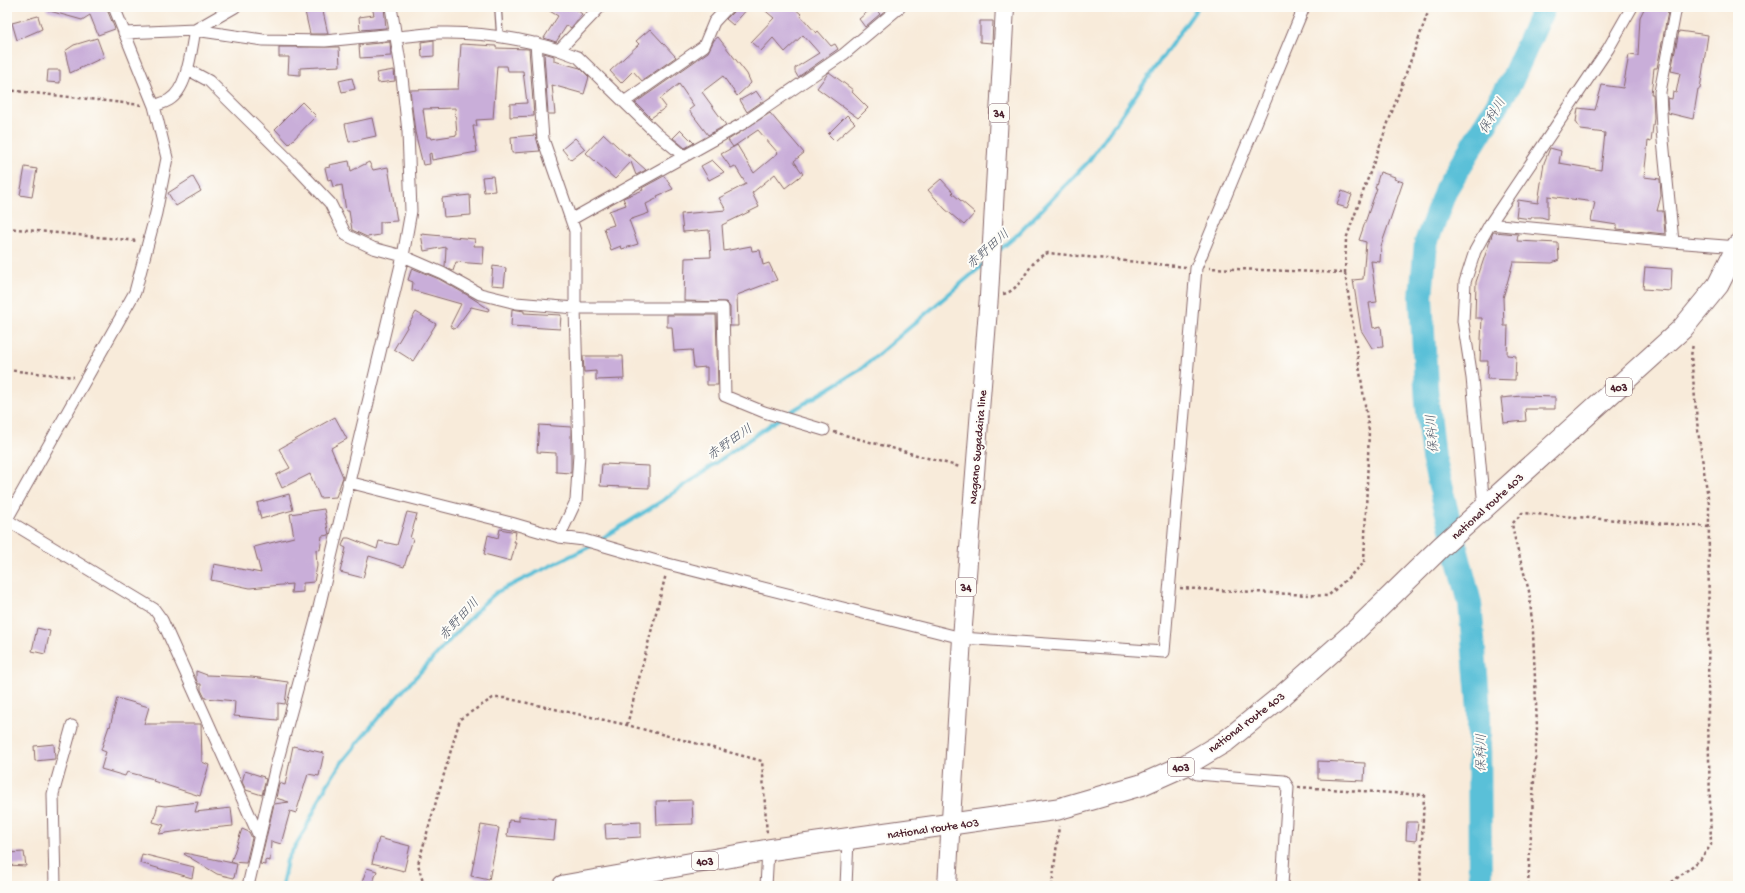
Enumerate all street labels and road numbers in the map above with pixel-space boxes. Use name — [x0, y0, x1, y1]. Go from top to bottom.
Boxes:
road number: 34 — [989, 104, 1009, 122]
road number: 403 — [1606, 378, 1632, 396]
street label: Nagano Sugadaira line — [967, 389, 991, 505]
street label: national route 403 — [1449, 471, 1527, 544]
road number: 34 — [956, 578, 976, 596]
street label: national route 403 — [1206, 690, 1288, 757]
road number: 403 — [1168, 758, 1194, 776]
street label: national route 403 — [886, 817, 980, 843]
road number: 403 — [692, 852, 718, 870]

